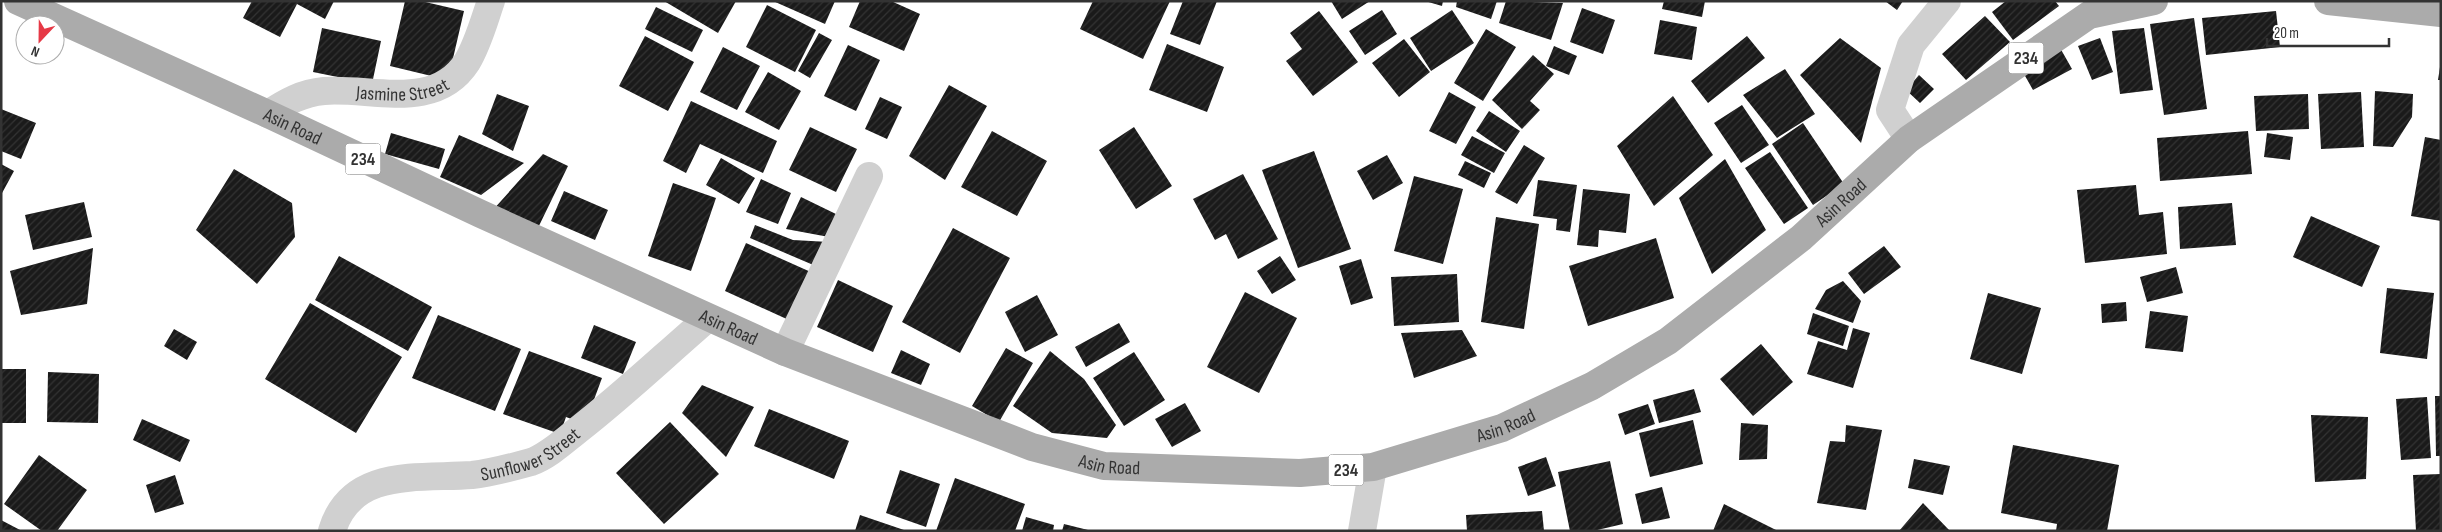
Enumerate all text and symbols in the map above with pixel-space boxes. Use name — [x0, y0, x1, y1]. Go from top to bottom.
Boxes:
north arrow — [15, 15, 65, 65]
scale bar — [2267, 15, 2390, 47]
text: 20 m — [2274, 24, 2299, 43]
text: N — [29, 42, 42, 61]
road number: 234 — [2008, 42, 2044, 74]
street label: Jasmine Street — [354, 73, 454, 107]
street label: Asin Road — [259, 103, 325, 151]
road number: 234 — [346, 144, 380, 174]
street label: Asin Road — [1810, 174, 1872, 233]
street label: Asin Road — [695, 304, 761, 351]
street label: Asin Road — [1473, 404, 1539, 448]
street label: Sunflower Street — [479, 423, 585, 487]
street label: Asin Road — [1075, 450, 1140, 480]
road number: 234 — [1328, 454, 1364, 486]

